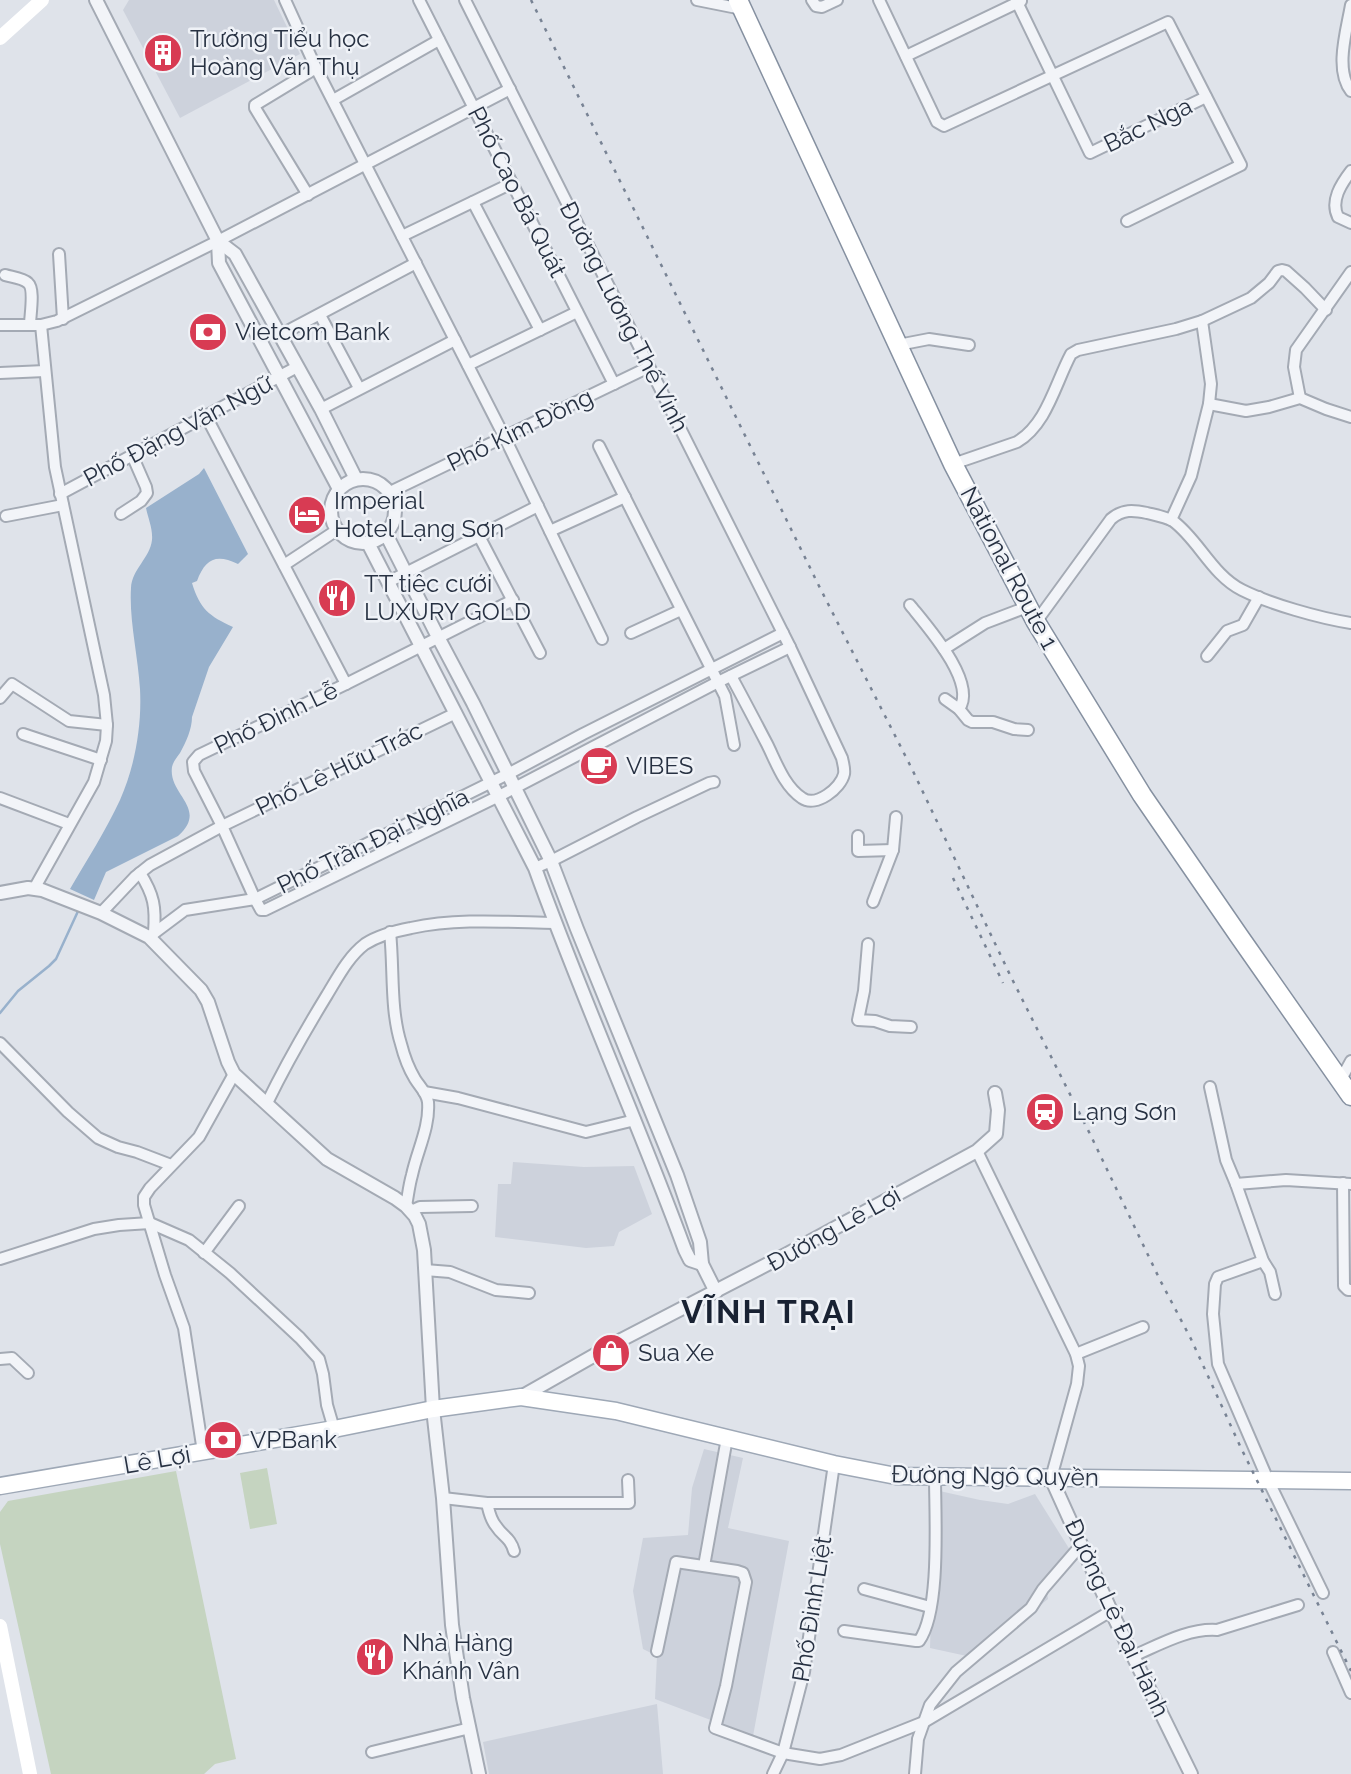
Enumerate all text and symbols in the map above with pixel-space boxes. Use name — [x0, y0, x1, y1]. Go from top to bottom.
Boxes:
place label: Trường Tiểu học Hoàng Văn Thụ — [190, 24, 369, 81]
building icon: Trường Tiểu học Hoàng Văn Thụ — [142, 32, 184, 74]
street label: Bắc Nga — [1099, 91, 1197, 158]
street label: Phố Cao Bá Quát — [462, 102, 573, 282]
street label: Đường Lương Thế Vinh — [554, 197, 695, 437]
bank icon: Vietcom Bank — [187, 311, 229, 353]
place label: Vietcom Bank — [235, 317, 390, 346]
street label: Phố Đặng Văn Ngữ — [78, 368, 278, 493]
street label: Phố Kim Đồng — [442, 382, 597, 477]
street label: National Route 1 — [954, 481, 1065, 654]
place label: Imperial Hotel Lạng Sơn — [334, 486, 504, 543]
hotel icon: Imperial Hotel Lạng Sơn — [286, 494, 328, 536]
place label: TT tiêc cưới LUXURY GOLD — [364, 569, 531, 626]
restaurant icon: TT tiêc cưới LUXURY GOLD — [316, 577, 358, 619]
street label: Phố Đinh Lễ — [209, 675, 342, 760]
street label: Phố Lê Hữu Trác — [251, 716, 427, 821]
cafe icon: VIBES — [578, 745, 620, 787]
place label: VIBES — [626, 751, 693, 780]
street label: Phố Trần Đại Nghĩa — [272, 781, 473, 900]
station icon: Lạng Sơn — [1024, 1091, 1066, 1133]
place label: Lạng Sơn — [1072, 1097, 1177, 1126]
street label: Đường Lê Lợi — [762, 1180, 906, 1277]
district label: VĨNH TRẠI — [681, 1293, 857, 1330]
shop icon: Sua Xe — [590, 1332, 632, 1374]
place label: Sua Xe — [638, 1338, 714, 1367]
bank icon: VPBank — [202, 1419, 244, 1461]
place label: VPBank — [250, 1425, 337, 1454]
street label: Lê Lợi — [121, 1439, 193, 1480]
street label: Đường Ngô Quyền — [891, 1459, 1099, 1492]
street label: Đường Lê Đại Hành — [1059, 1514, 1176, 1721]
street label: Phố Đinh Liệt — [786, 1534, 837, 1684]
place label: Nhà Hàng Khánh Vân — [402, 1628, 520, 1685]
restaurant icon: Nhà Hàng Khánh Vân — [354, 1636, 396, 1678]

